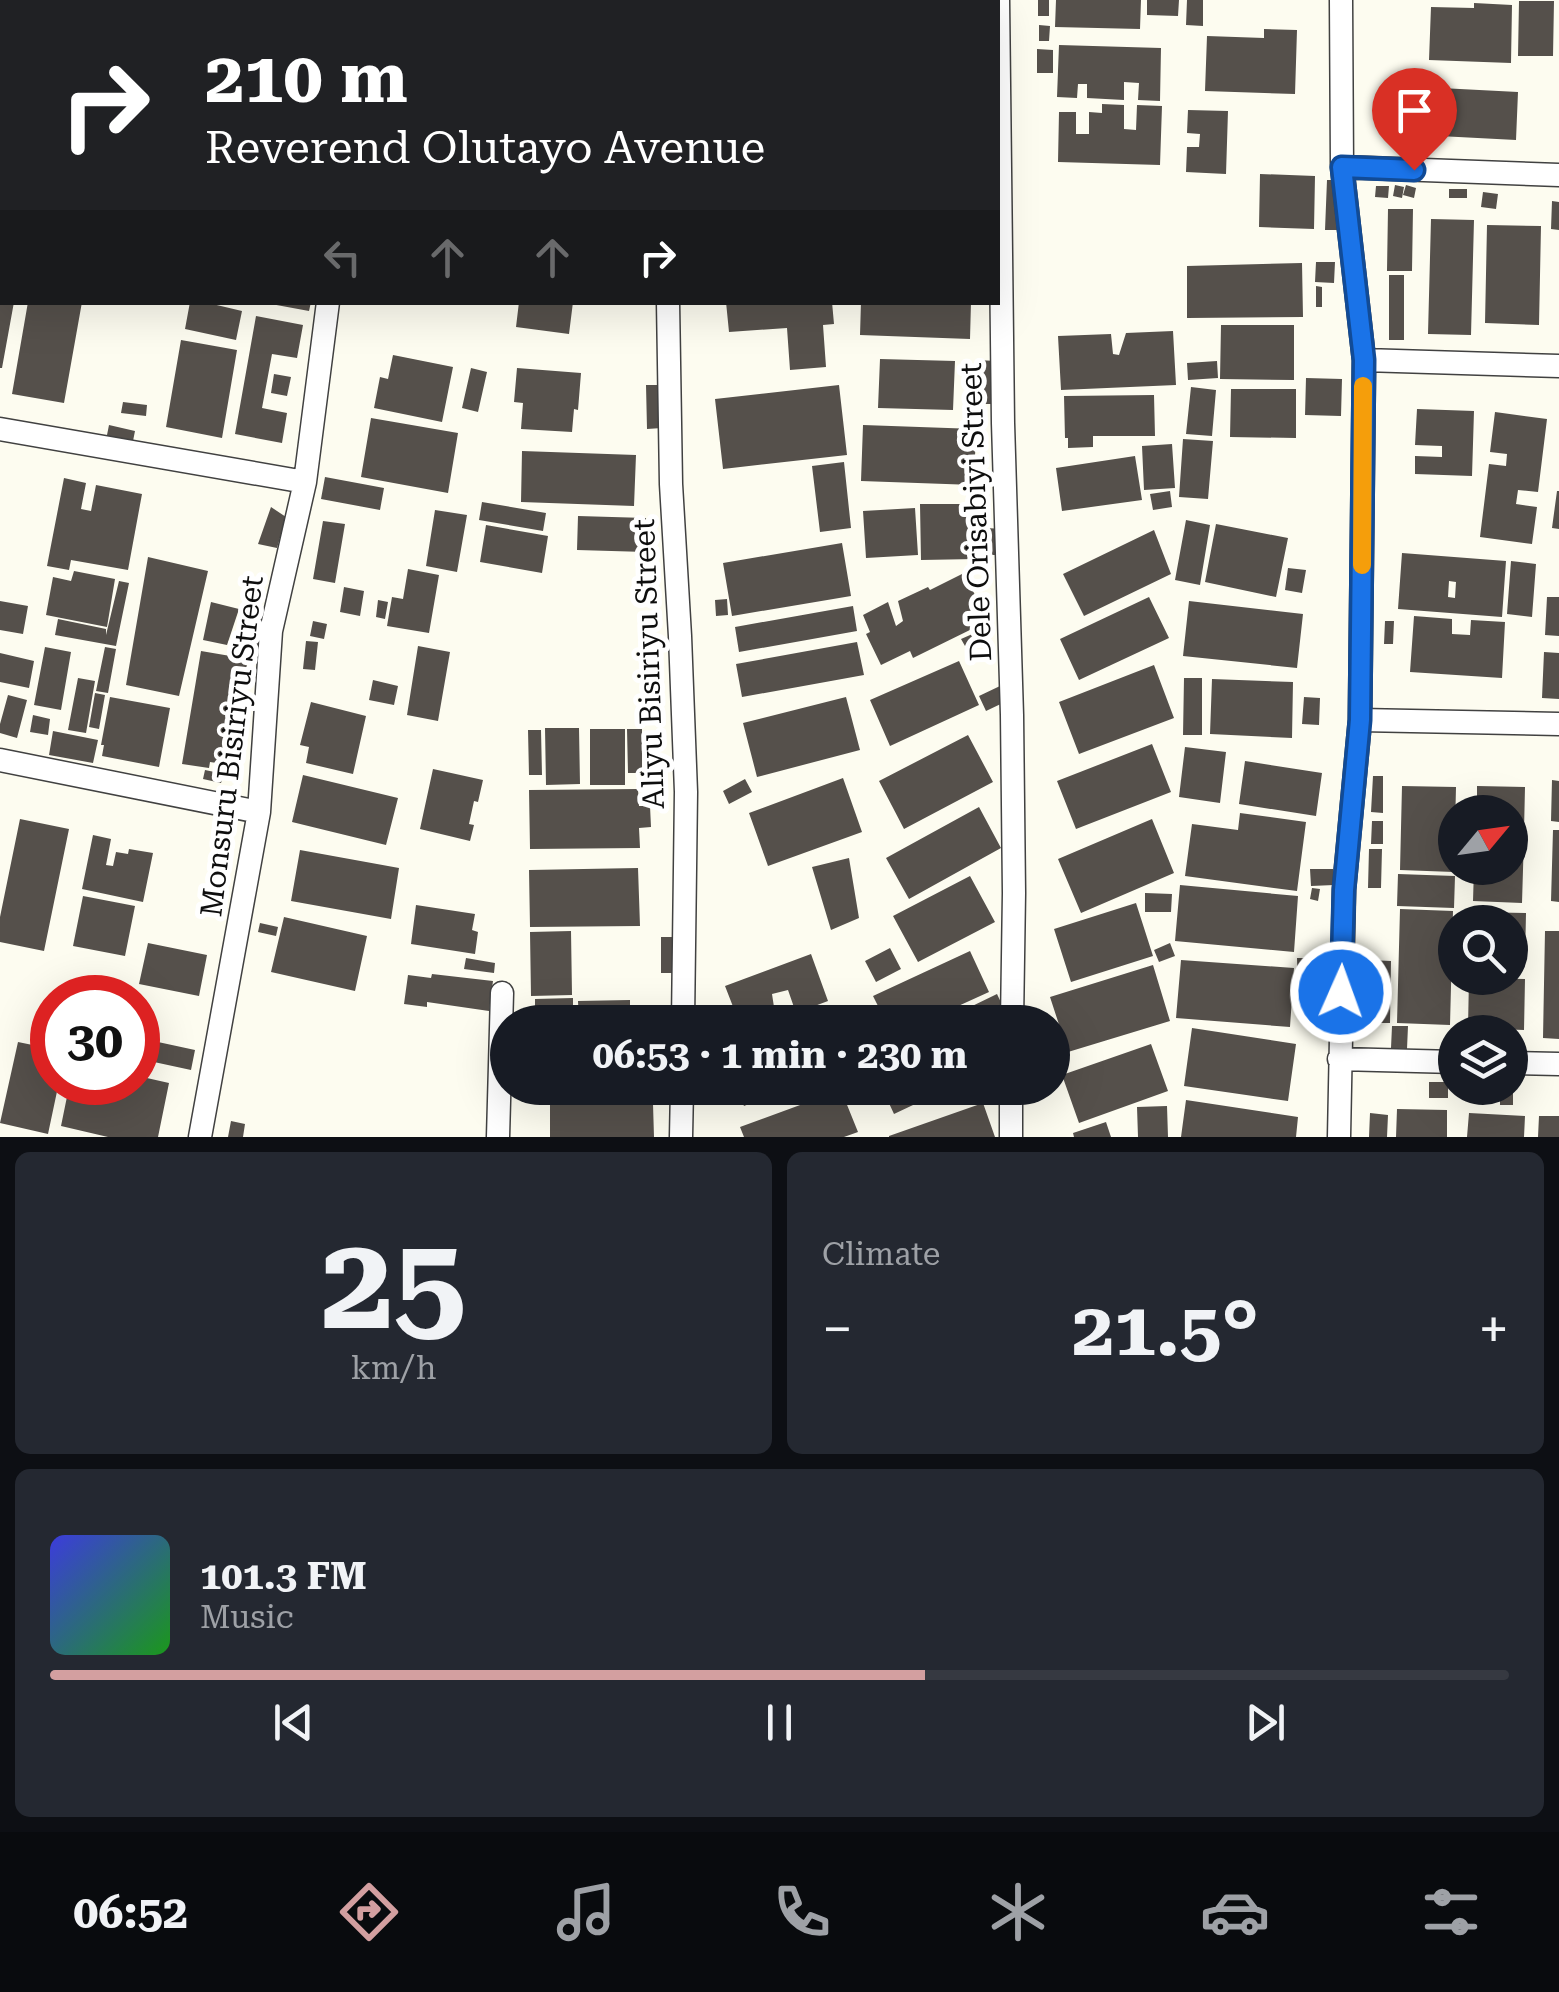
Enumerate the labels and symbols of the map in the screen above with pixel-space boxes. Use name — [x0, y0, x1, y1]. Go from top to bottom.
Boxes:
pin — [1372, 68, 1457, 171]
street label: Dele Orisabiyi Street — [953, 362, 998, 662]
street label: Aliyu Bisiriyu Street — [626, 518, 671, 810]
street label: Monsuru Bisiriyu Street — [193, 573, 270, 919]
north arrow — [1438, 795, 1528, 885]
position arrow — [1289, 940, 1393, 1044]
speed limit sign: 30 — [30, 975, 160, 1105]

